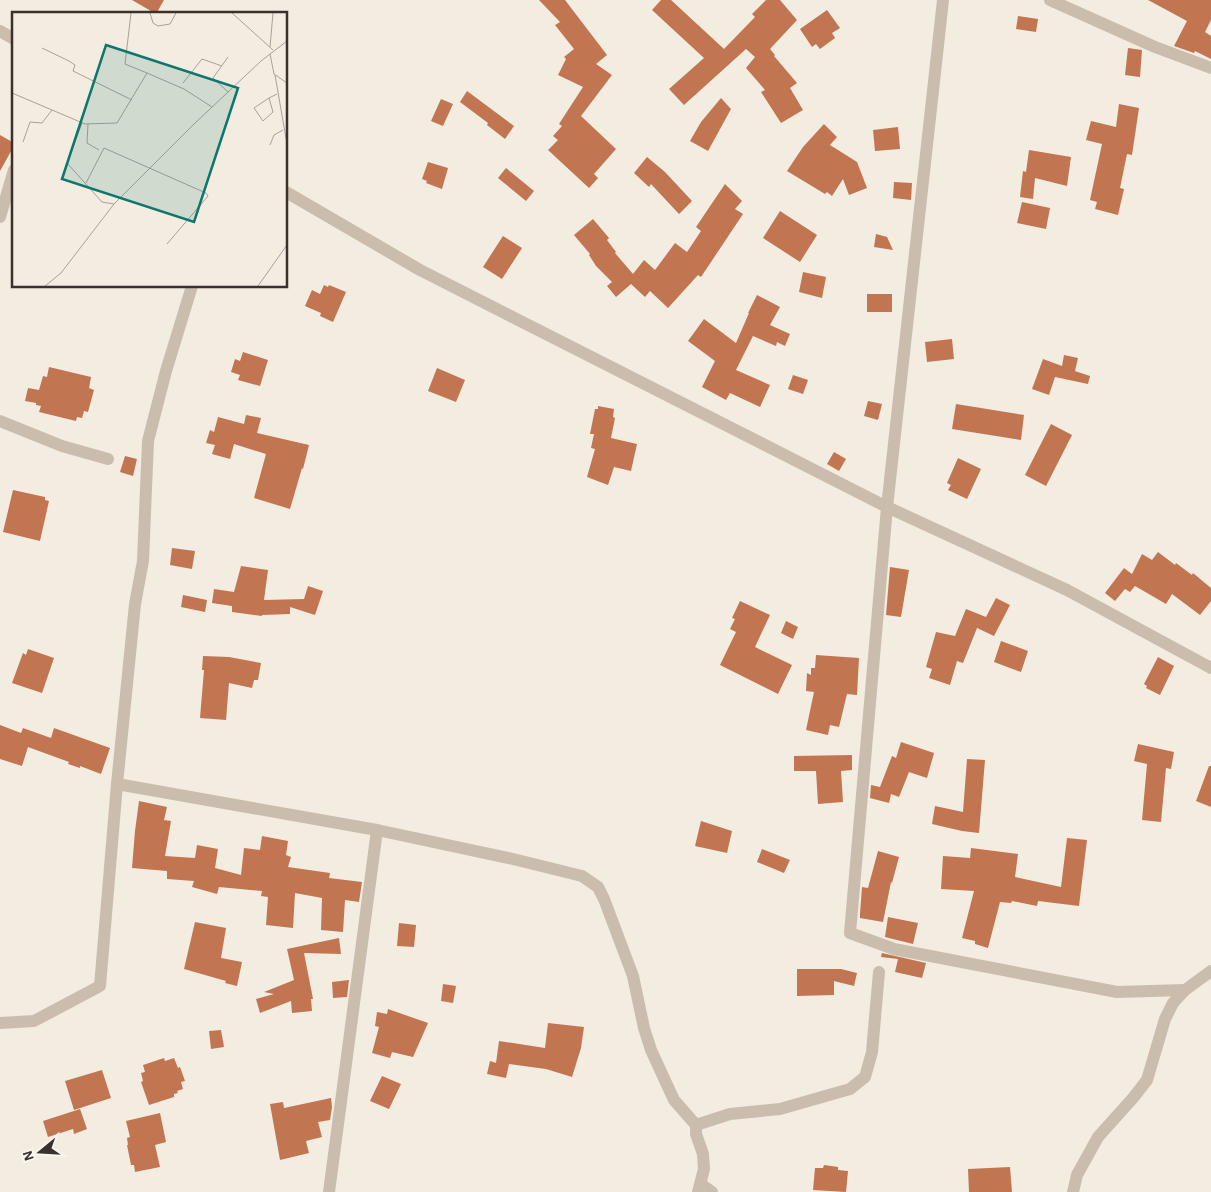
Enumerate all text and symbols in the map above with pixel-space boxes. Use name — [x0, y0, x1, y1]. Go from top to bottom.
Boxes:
inset map — [12, 12, 288, 288]
north arrow — [15, 1127, 65, 1177]
text: N — [20, 1149, 37, 1163]

